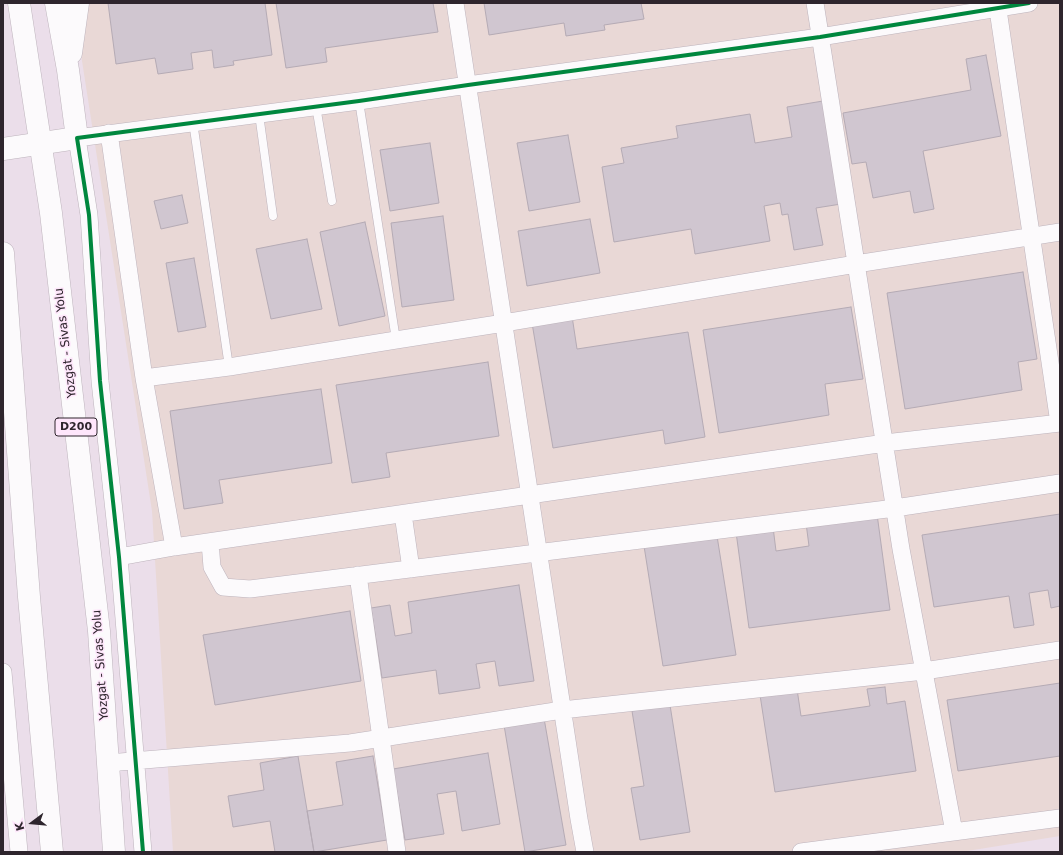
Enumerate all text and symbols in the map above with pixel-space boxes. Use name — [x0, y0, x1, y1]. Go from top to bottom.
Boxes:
street label: Yozgat - Sivas Yolu — [52, 287, 80, 399]
road number: D200 — [55, 418, 97, 436]
street label: Yozgat - Sivas Yolu — [90, 609, 112, 721]
north arrow — [12, 803, 52, 843]
text: K — [13, 821, 27, 832]

